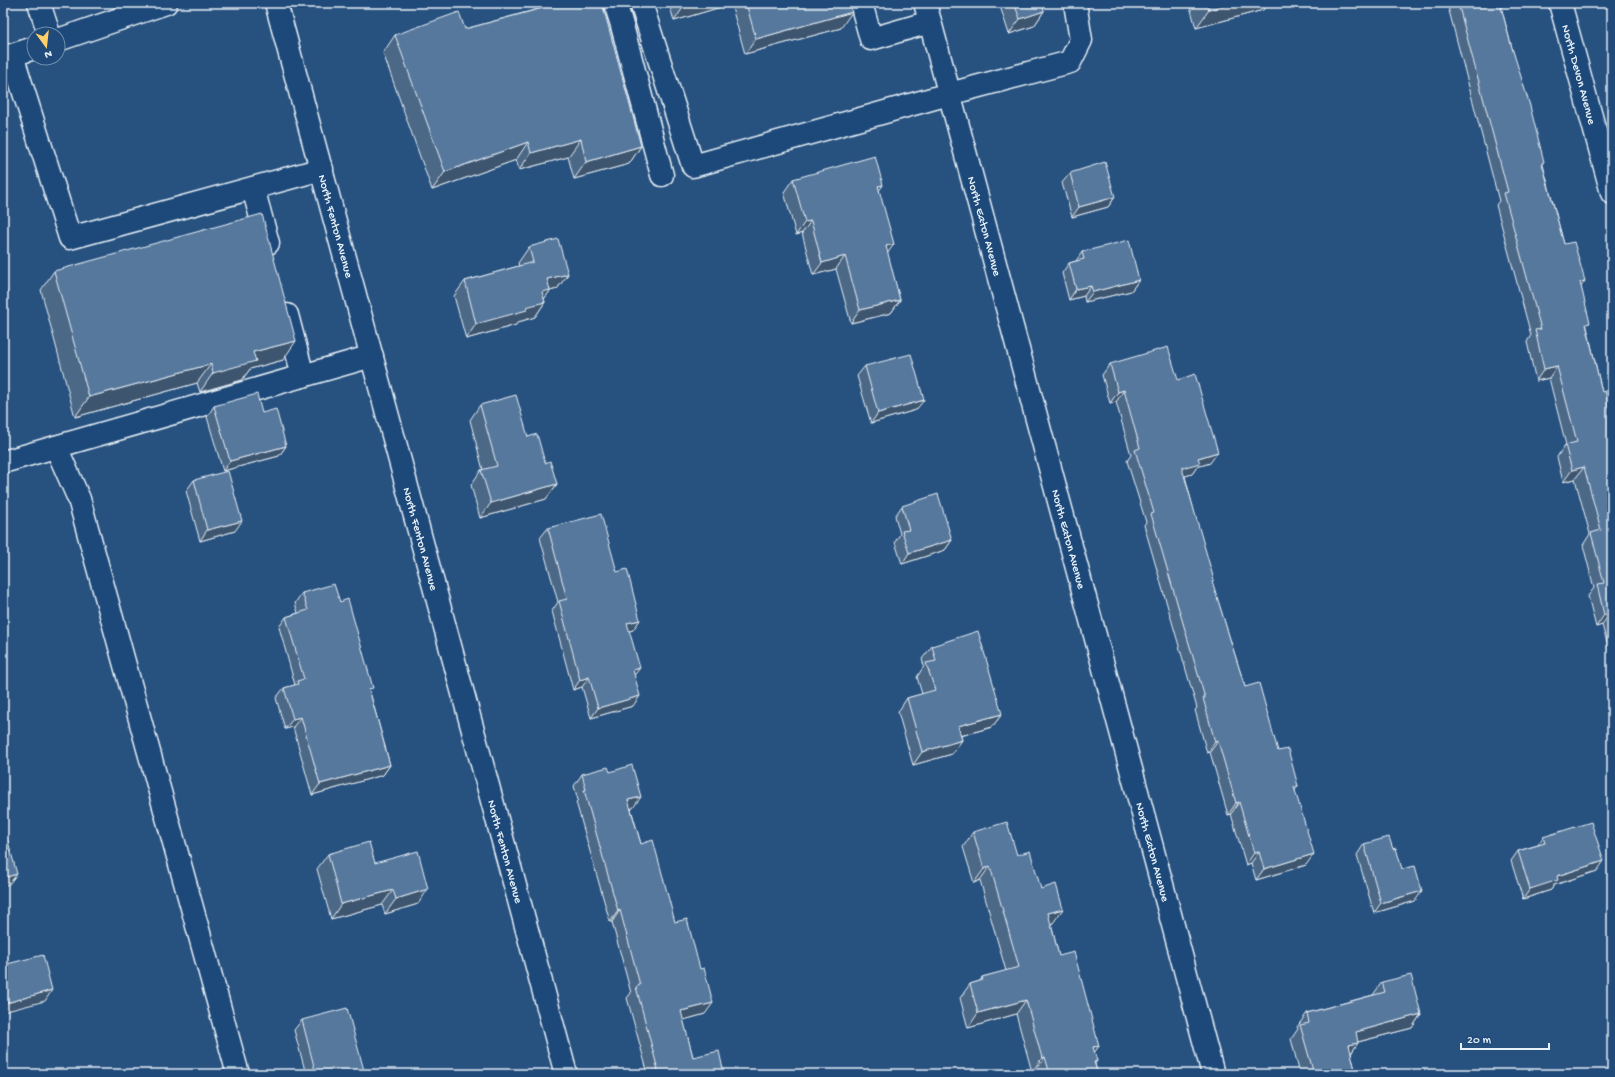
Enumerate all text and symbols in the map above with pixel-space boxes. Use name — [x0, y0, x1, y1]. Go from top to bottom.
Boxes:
street label: North Devon Avenue — [1557, 23, 1598, 127]
north arrow — [26, 26, 66, 66]
text: N — [43, 47, 53, 60]
street label: North Fenton Avenue — [314, 173, 355, 280]
street label: North Eaton Avenue — [963, 175, 1003, 279]
street label: North Fenton Avenue — [398, 486, 440, 593]
street label: North Eaton Avenue — [1047, 488, 1087, 592]
street label: North Fenton Avenue — [483, 799, 525, 906]
street label: North Eaton Avenue — [1131, 801, 1172, 904]
scale bar — [1461, 1025, 1549, 1051]
text: 20 m — [1467, 1034, 1492, 1048]

